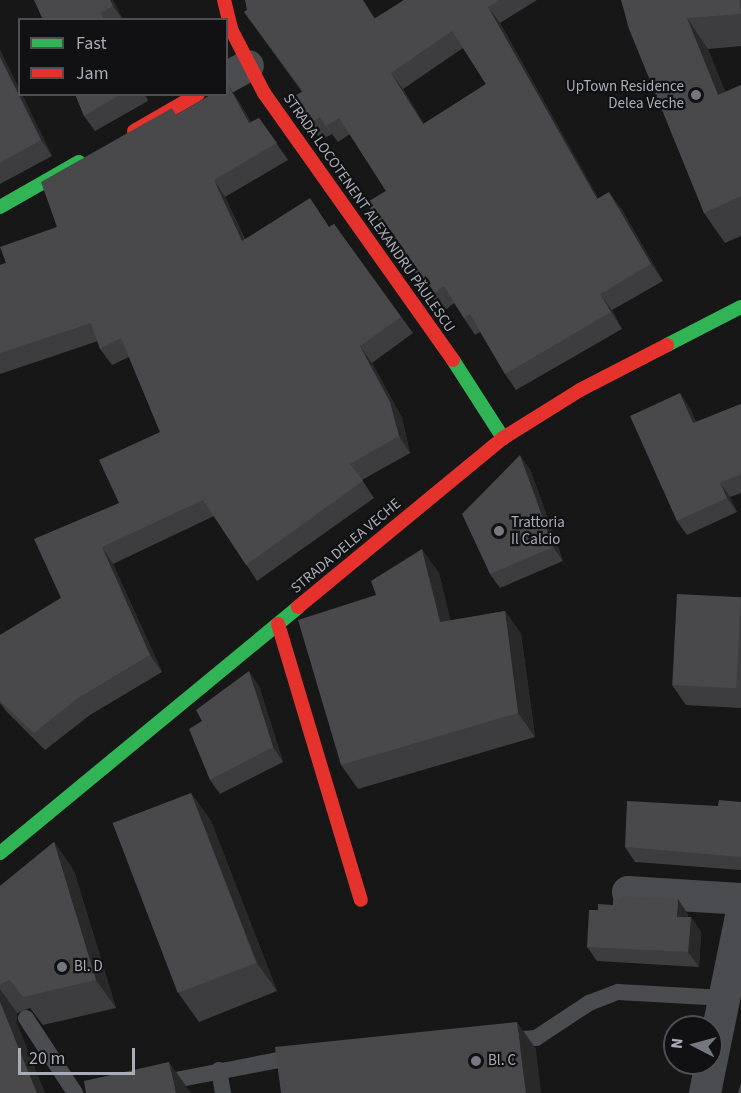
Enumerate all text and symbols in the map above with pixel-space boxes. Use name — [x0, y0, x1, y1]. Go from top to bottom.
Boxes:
legend — [18, 18, 228, 96]
text: Fast — [76, 31, 107, 56]
text: Jam — [76, 61, 109, 86]
place label: UpTown Residence Delea Veche — [566, 77, 684, 112]
marker: UpTown Residence Delea Veche — [689, 88, 703, 102]
street label: STRADA LOCOTENENT ALEXANDRU PĂULESCU — [279, 90, 459, 336]
street label: STRADA DELEA VECHE — [287, 495, 405, 597]
place label: Trattoria Il Calcio — [511, 513, 565, 548]
marker: Trattoria Il Calcio — [492, 524, 506, 538]
place label: Bl. D — [74, 958, 103, 976]
marker: Bl. D — [55, 960, 69, 974]
north arrow — [663, 1015, 723, 1075]
scale bar — [21, 1036, 138, 1074]
text: N — [666, 1037, 689, 1050]
text: 20 m — [29, 1046, 65, 1071]
place label: Bl. C — [488, 1052, 516, 1070]
marker: Bl. C — [469, 1054, 483, 1068]

